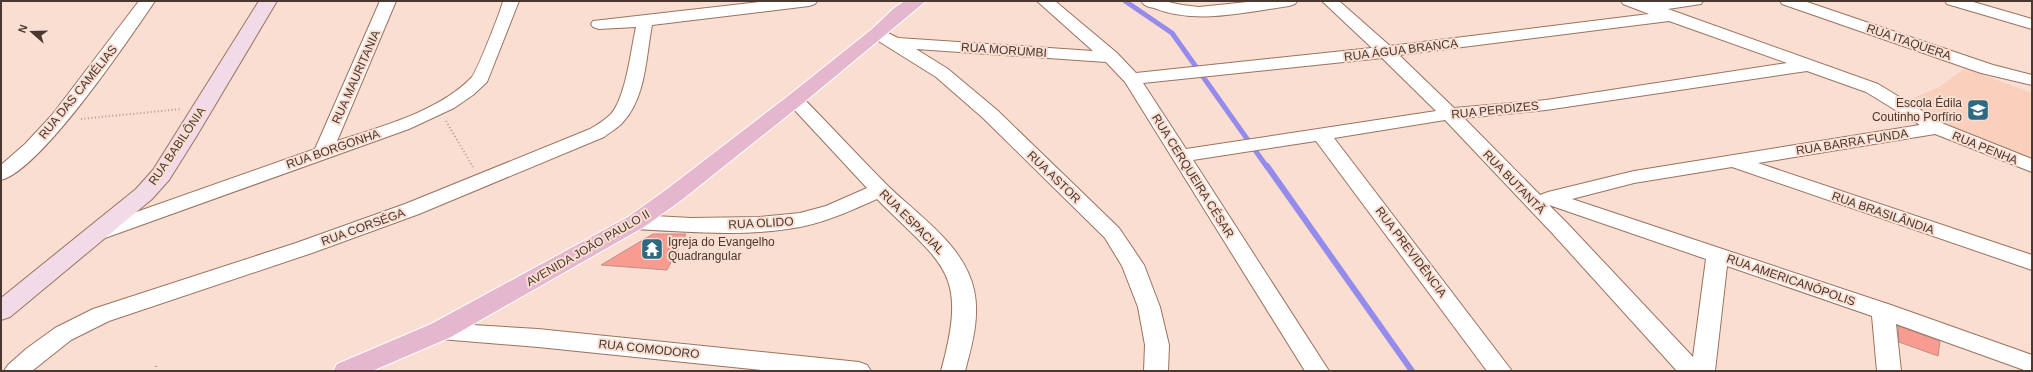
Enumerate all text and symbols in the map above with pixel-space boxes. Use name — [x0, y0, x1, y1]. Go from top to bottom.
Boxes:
north arrow — [12, 12, 52, 52]
street label: RUA ITAQUERA — [1865, 21, 1953, 63]
text: N — [16, 23, 30, 34]
street label: RUA MAURITANIA — [329, 28, 383, 126]
street label: RUA ÁGUA BRANCA — [1343, 35, 1459, 64]
street label: RUA MORUMBI — [961, 40, 1047, 60]
street label: RUA DAS CAMÉLIAS — [35, 42, 120, 142]
place label: Escola Édila Coutinho Porfírio — [1872, 95, 1962, 124]
school or university icon: Escola Édila Coutinho Porfírio — [1965, 97, 1991, 123]
street label: RUA PERDIZES — [1450, 98, 1540, 122]
street label: RUA BABILÔNIA — [145, 104, 208, 188]
street label: RUA CERQUEIRA CÉSAR — [1149, 111, 1238, 241]
street label: RUA BORGONHA — [284, 126, 382, 172]
street label: RUA BARRA FUNDA — [1795, 126, 1909, 158]
street label: RUA PENHA — [1950, 129, 2020, 167]
street label: RUA BUTANTÃ — [1480, 147, 1548, 217]
street label: RUA ASTOR — [1025, 148, 1084, 206]
street label: RUA ESPACIAL — [877, 187, 948, 258]
street label: RUA BRASILÂNDIA — [1830, 188, 1936, 237]
street label: RUA CORSÉGA — [319, 204, 407, 249]
street label: RUA PREVIDÊNCIA — [1373, 204, 1450, 300]
street label: AVENIDA JOÃO PAULO II — [524, 207, 652, 289]
street label: RUA OLIDO — [728, 214, 794, 232]
place label: Igreja do Evangelho Quadrangular — [668, 235, 775, 263]
temple icon: Igreja do Evangelho Quadrangular — [639, 236, 665, 262]
street label: RUA AMERICANÓPOLIS — [1725, 250, 1858, 309]
street label: RUA COMODORO — [598, 337, 700, 361]

